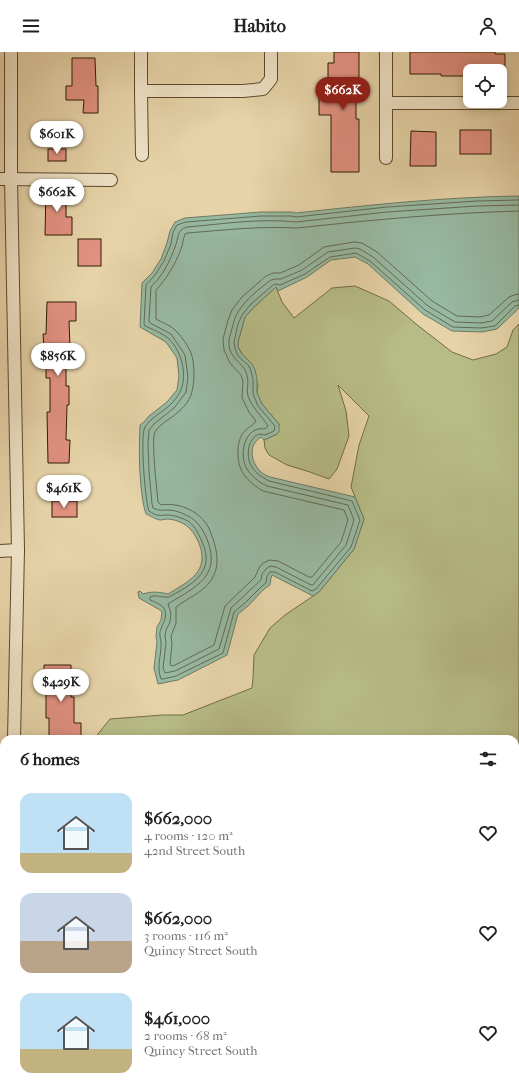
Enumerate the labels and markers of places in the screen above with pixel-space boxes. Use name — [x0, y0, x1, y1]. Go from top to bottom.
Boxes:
pin: $662K — [315, 77, 371, 111]
pin: $601K — [29, 121, 85, 155]
pin: $662K — [29, 179, 85, 213]
pin: $856K — [30, 343, 86, 377]
pin: $461K — [36, 475, 92, 509]
pin: $429K — [33, 669, 89, 703]

